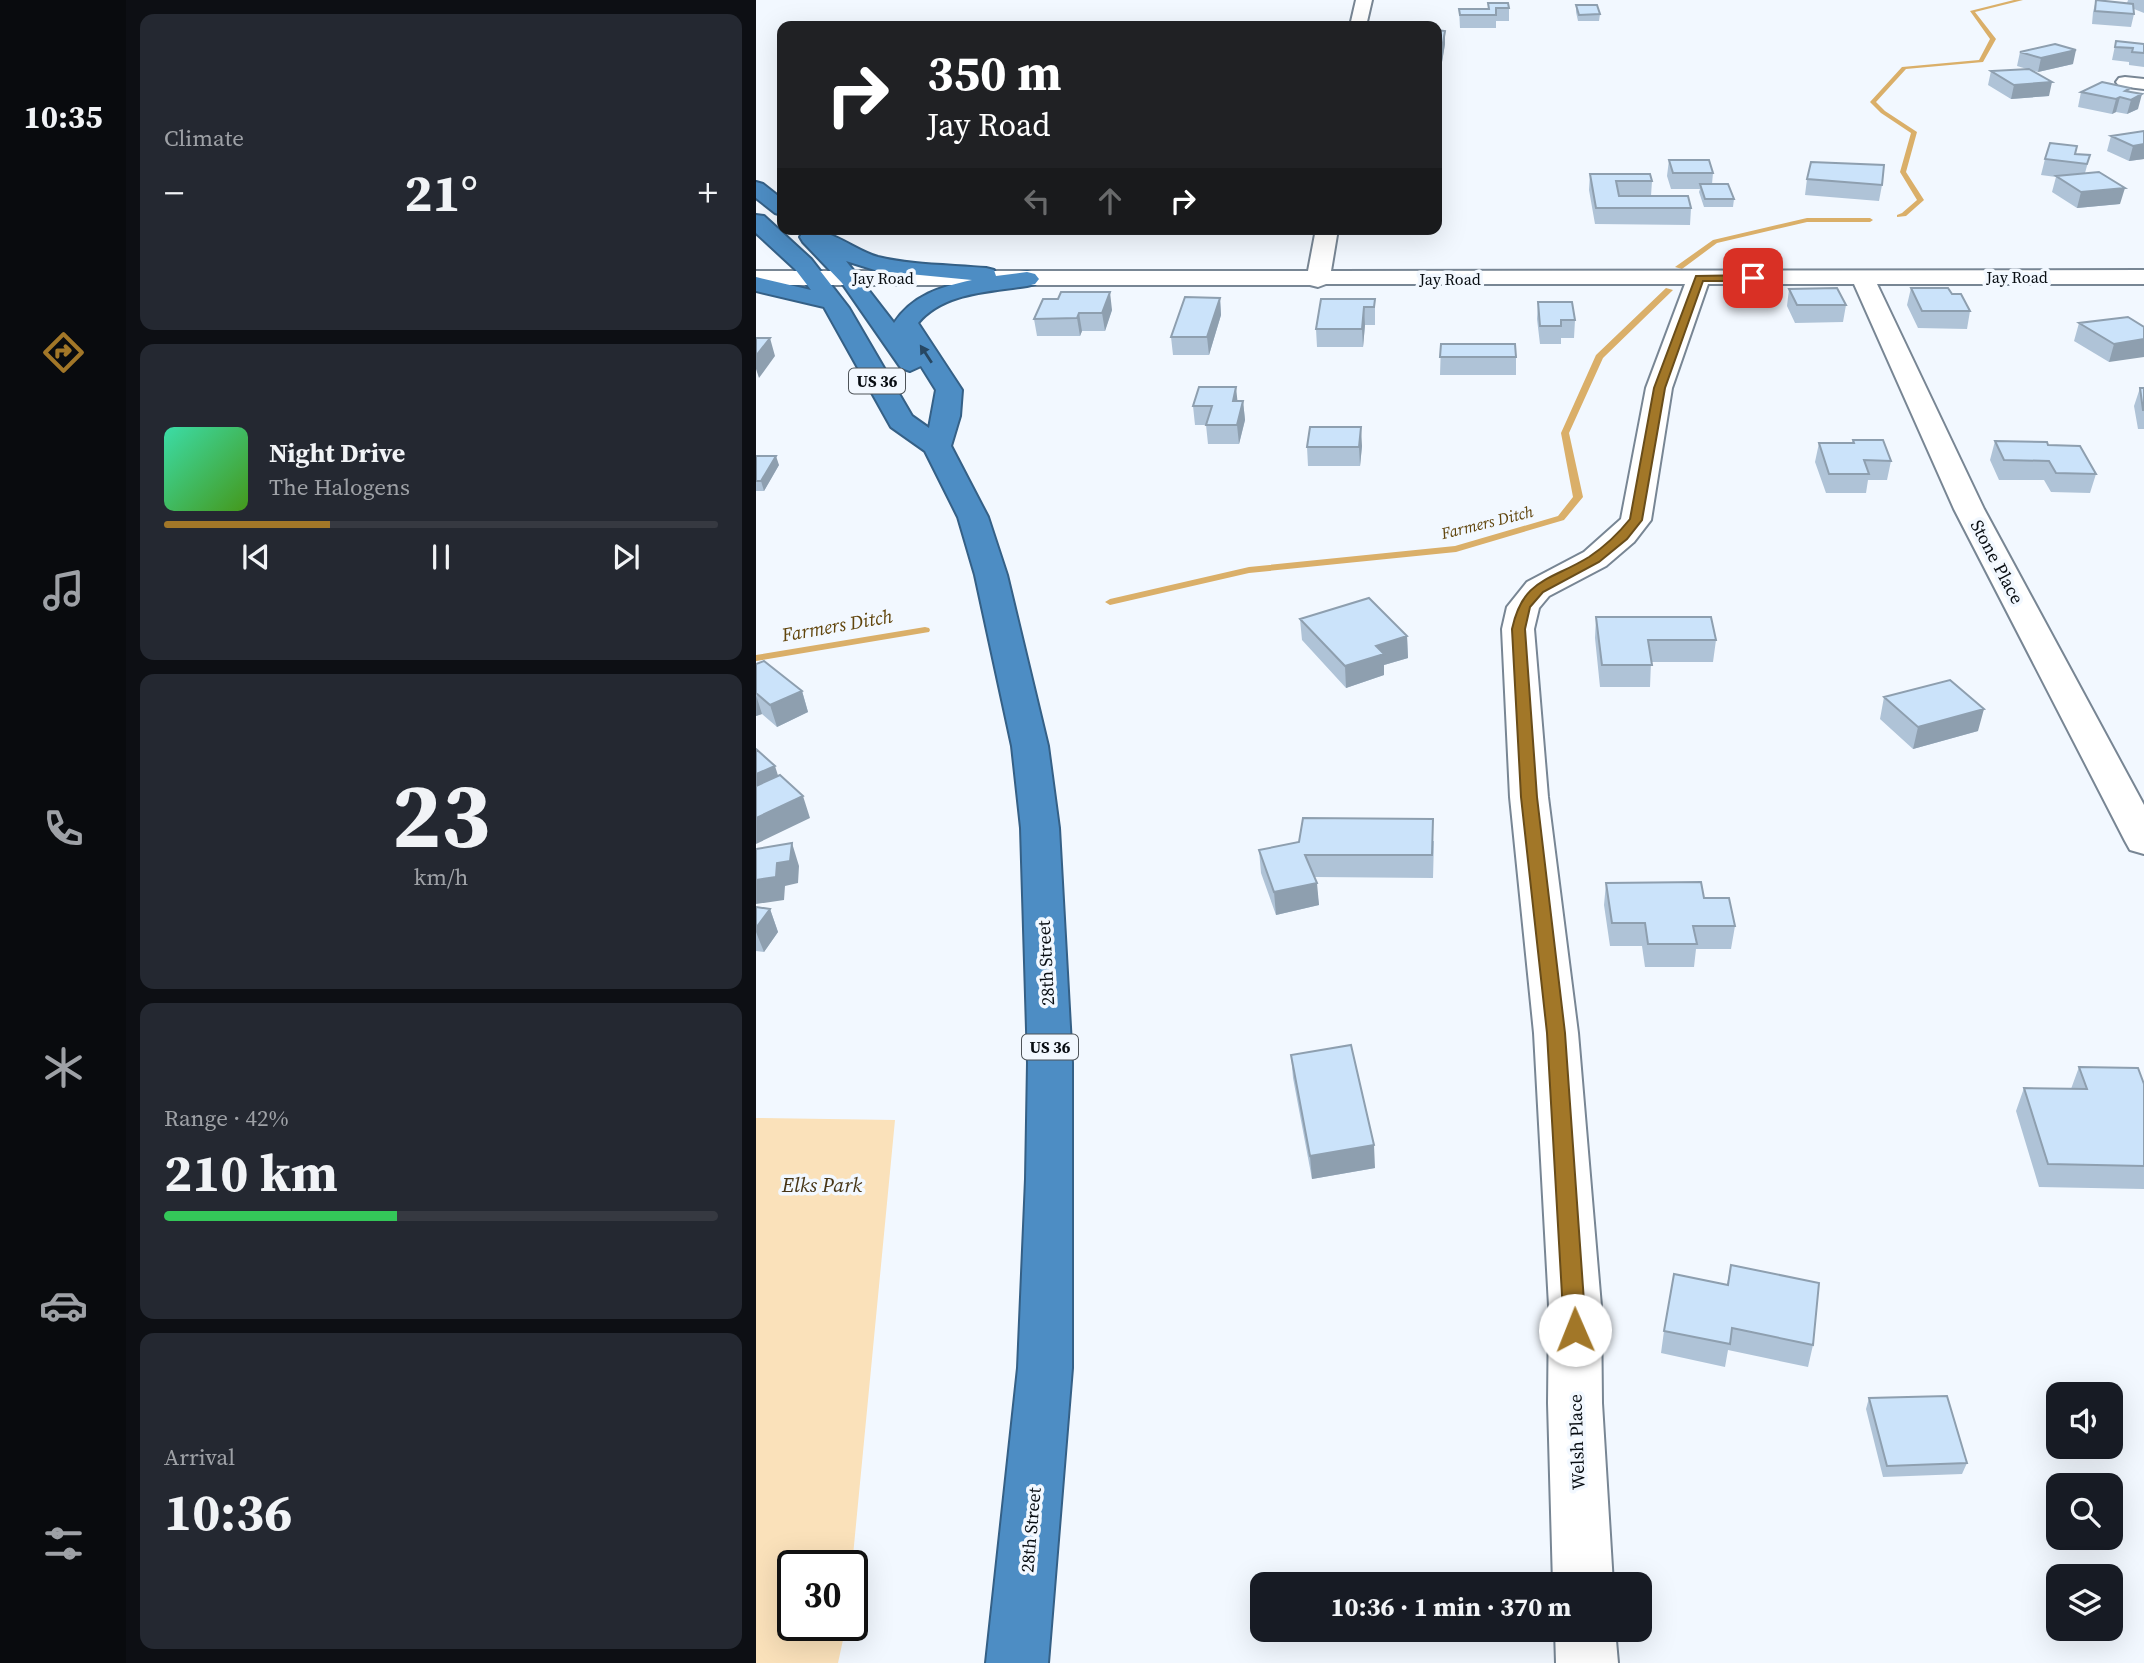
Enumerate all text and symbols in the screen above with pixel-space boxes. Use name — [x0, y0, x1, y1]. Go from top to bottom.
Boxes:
text: 350 m — [927, 39, 1062, 106]
icon: right — [812, 49, 903, 140]
text: 10:35 — [24, 95, 102, 139]
text: Jay Road — [927, 103, 1050, 147]
text: Climate — [164, 122, 244, 154]
text: 21° — [404, 157, 478, 228]
text: − — [164, 167, 184, 219]
text: + — [698, 167, 718, 219]
icon: left — [1018, 182, 1056, 220]
icon: ahead — [1091, 182, 1129, 220]
icon: right — [1164, 182, 1202, 220]
pin — [1723, 248, 1783, 308]
icon: arrive — [1734, 259, 1772, 297]
street label: Jay Road — [1985, 266, 2048, 288]
street label: Jay Road — [851, 267, 914, 289]
street label: Jay Road — [1418, 268, 1481, 290]
icon: directions — [39, 328, 88, 377]
one-way arrow — [920, 345, 933, 364]
road number: US 36 — [849, 368, 905, 394]
text: Night Drive — [269, 435, 405, 471]
text: The Halogens — [269, 471, 410, 503]
water label: Farmers Ditch — [1438, 500, 1536, 544]
street label: Stone Place — [1965, 515, 2030, 608]
icon: previous — [237, 538, 275, 576]
icon: pause — [422, 538, 460, 576]
icon: next — [607, 538, 645, 576]
icon: music — [39, 566, 88, 615]
water label: Farmers Ditch — [779, 602, 895, 648]
text: 23 — [392, 753, 490, 877]
icon: phone — [39, 804, 88, 853]
text: km/h — [414, 861, 468, 893]
street label: 28th Street — [1031, 920, 1060, 1006]
road number: US 36 — [1022, 1035, 1078, 1060]
icon: climate — [39, 1043, 88, 1092]
text: Range · 42% — [164, 1102, 289, 1134]
text: 210 km — [164, 1137, 338, 1208]
park label: Elks Park — [781, 1170, 862, 1199]
icon: car — [39, 1281, 88, 1330]
position arrow — [1538, 1293, 1612, 1367]
map controls — [2046, 1382, 2123, 1641]
button: sound — [2046, 1382, 2123, 1459]
street label: Welsh Place — [1562, 1394, 1591, 1490]
text: Arrival — [164, 1441, 235, 1473]
button: search — [2046, 1473, 2123, 1550]
text: 10:36 — [164, 1476, 292, 1547]
street label: 28th Street — [1014, 1486, 1047, 1574]
icon: filters — [39, 1519, 88, 1568]
speed limit sign: 30 — [777, 1550, 868, 1641]
button: layers — [2046, 1564, 2123, 1641]
text: 10:36 · 1 min · 370 m — [1331, 1589, 1571, 1625]

